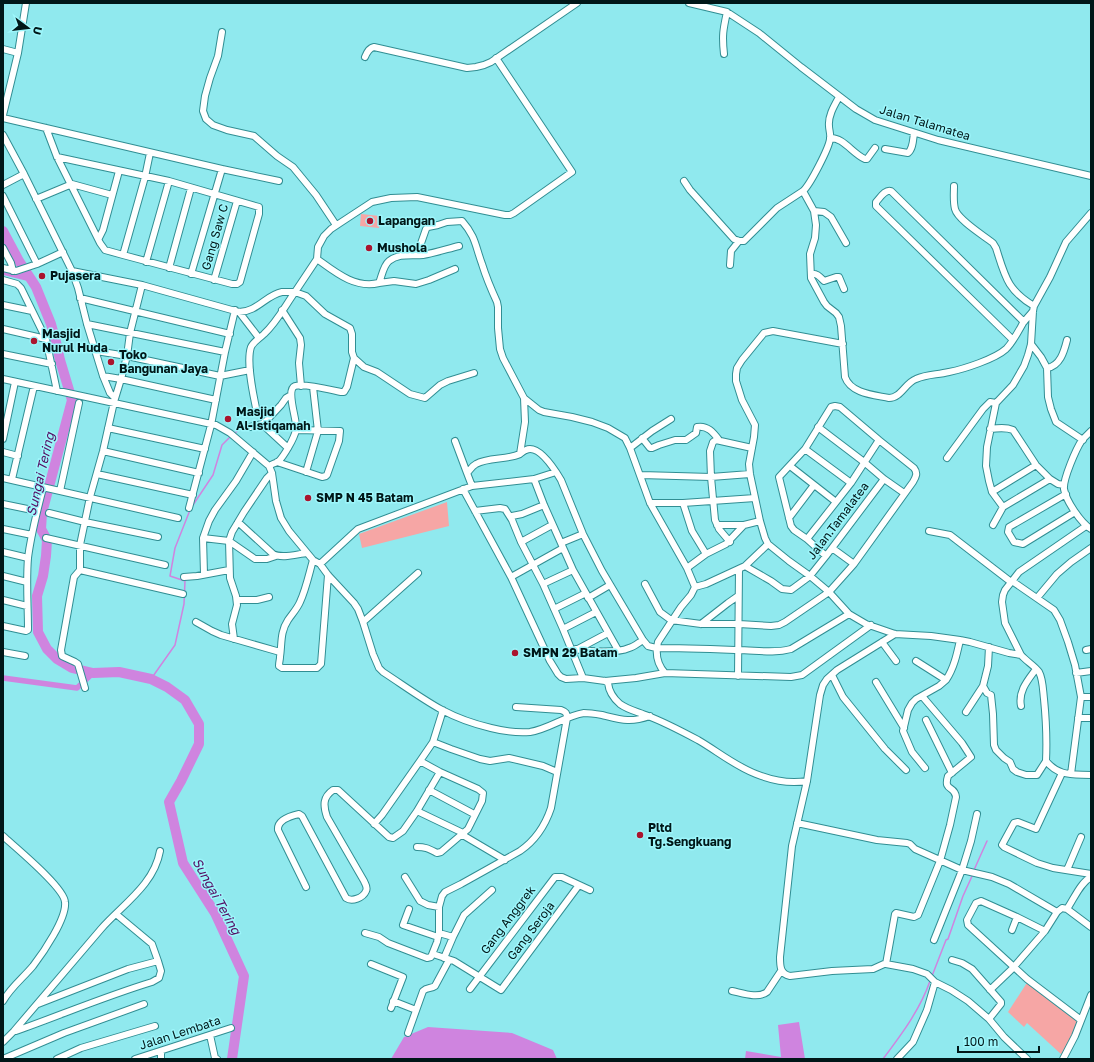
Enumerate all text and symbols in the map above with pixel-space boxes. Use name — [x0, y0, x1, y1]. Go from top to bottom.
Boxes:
north arrow — [8, 8, 48, 48]
text: U — [31, 25, 45, 36]
street label: Jalan Talamatea — [878, 102, 972, 143]
street label: Gang Saw C — [198, 202, 231, 272]
place label: Lapangan — [378, 213, 435, 228]
marker: Lapangan — [365, 216, 375, 226]
place label: Mushola — [377, 240, 427, 255]
marker: Mushola — [364, 243, 374, 253]
place label: Pujasera — [50, 268, 101, 283]
marker: Pujasera — [37, 271, 47, 281]
place label: Masjid Nurul Huda — [42, 326, 108, 355]
marker: Masjid Nurul Huda — [29, 336, 39, 346]
place label: Toko Bangunan Jaya — [119, 347, 208, 376]
marker: Toko Bangunan Jaya — [106, 357, 116, 367]
place label: Masjid Al-Istiqamah — [236, 404, 310, 433]
marker: Masjid Al-Istiqamah — [223, 414, 233, 424]
water label: Sungai Tering — [23, 430, 58, 517]
street label: Jalan.Tamalatea — [804, 479, 872, 562]
place label: SMP N 45 Batam — [316, 490, 413, 505]
marker: SMP N 45 Batam — [303, 493, 313, 503]
place label: SMPN 29 Batam — [523, 645, 618, 660]
marker: SMPN 29 Batam — [510, 648, 520, 658]
place label: Pltd Tg.Sengkuang — [648, 820, 731, 849]
marker: Pltd Tg.Sengkuang — [635, 830, 645, 840]
water label: Sungai Tering — [189, 855, 245, 938]
street label: Gang Anggrek — [477, 882, 538, 957]
street label: Gang Seroja — [504, 898, 557, 963]
street label: Jalan Lembata — [137, 1012, 222, 1053]
scale bar — [958, 1028, 1039, 1054]
text: 100 m — [964, 1034, 998, 1049]

